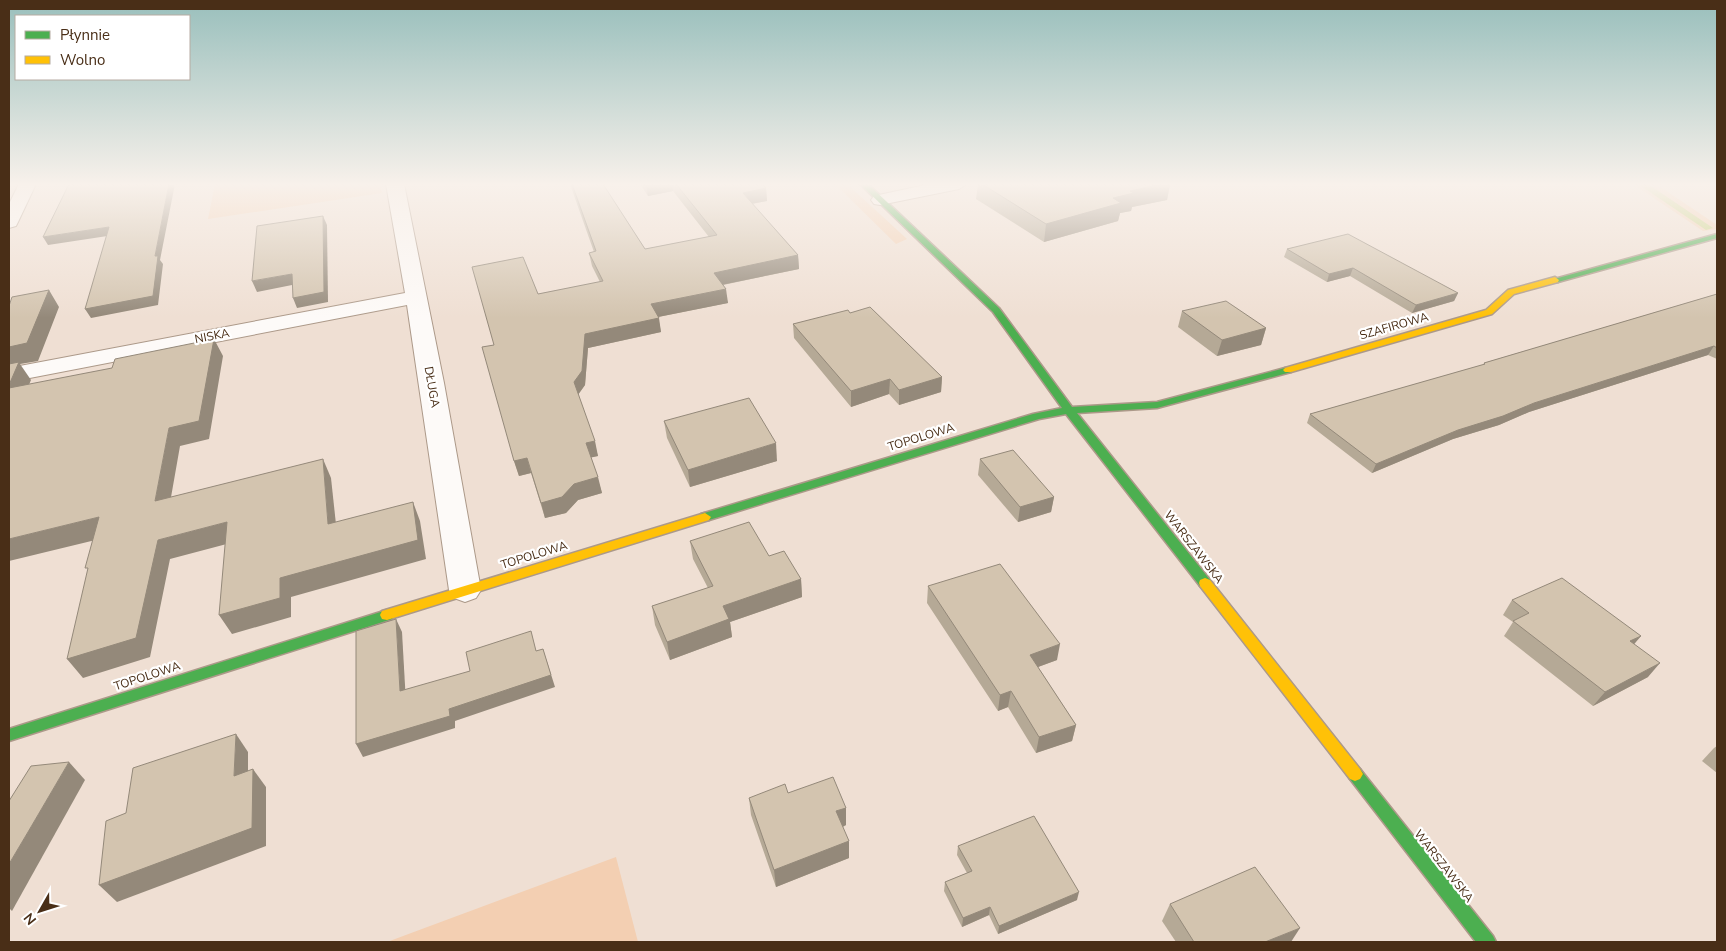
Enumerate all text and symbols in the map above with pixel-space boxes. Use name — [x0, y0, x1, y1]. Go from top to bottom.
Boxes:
legend — [15, 15, 190, 80]
text: Płynnie — [60, 25, 110, 45]
text: Wolno — [60, 50, 105, 70]
street label: SZAFIROWA — [1358, 308, 1431, 343]
street label: NISKA — [193, 325, 231, 347]
street label: DŁUGA — [421, 365, 444, 409]
street label: TOPOLOWA — [886, 419, 957, 455]
street label: WARSZAWSKA — [1161, 507, 1228, 587]
street label: TOPOLOWA — [499, 537, 570, 573]
street label: TOPOLOWA — [112, 658, 183, 694]
street label: WARSZAWSKA — [1411, 826, 1478, 906]
north arrow — [15, 886, 65, 936]
text: N — [20, 909, 41, 929]

